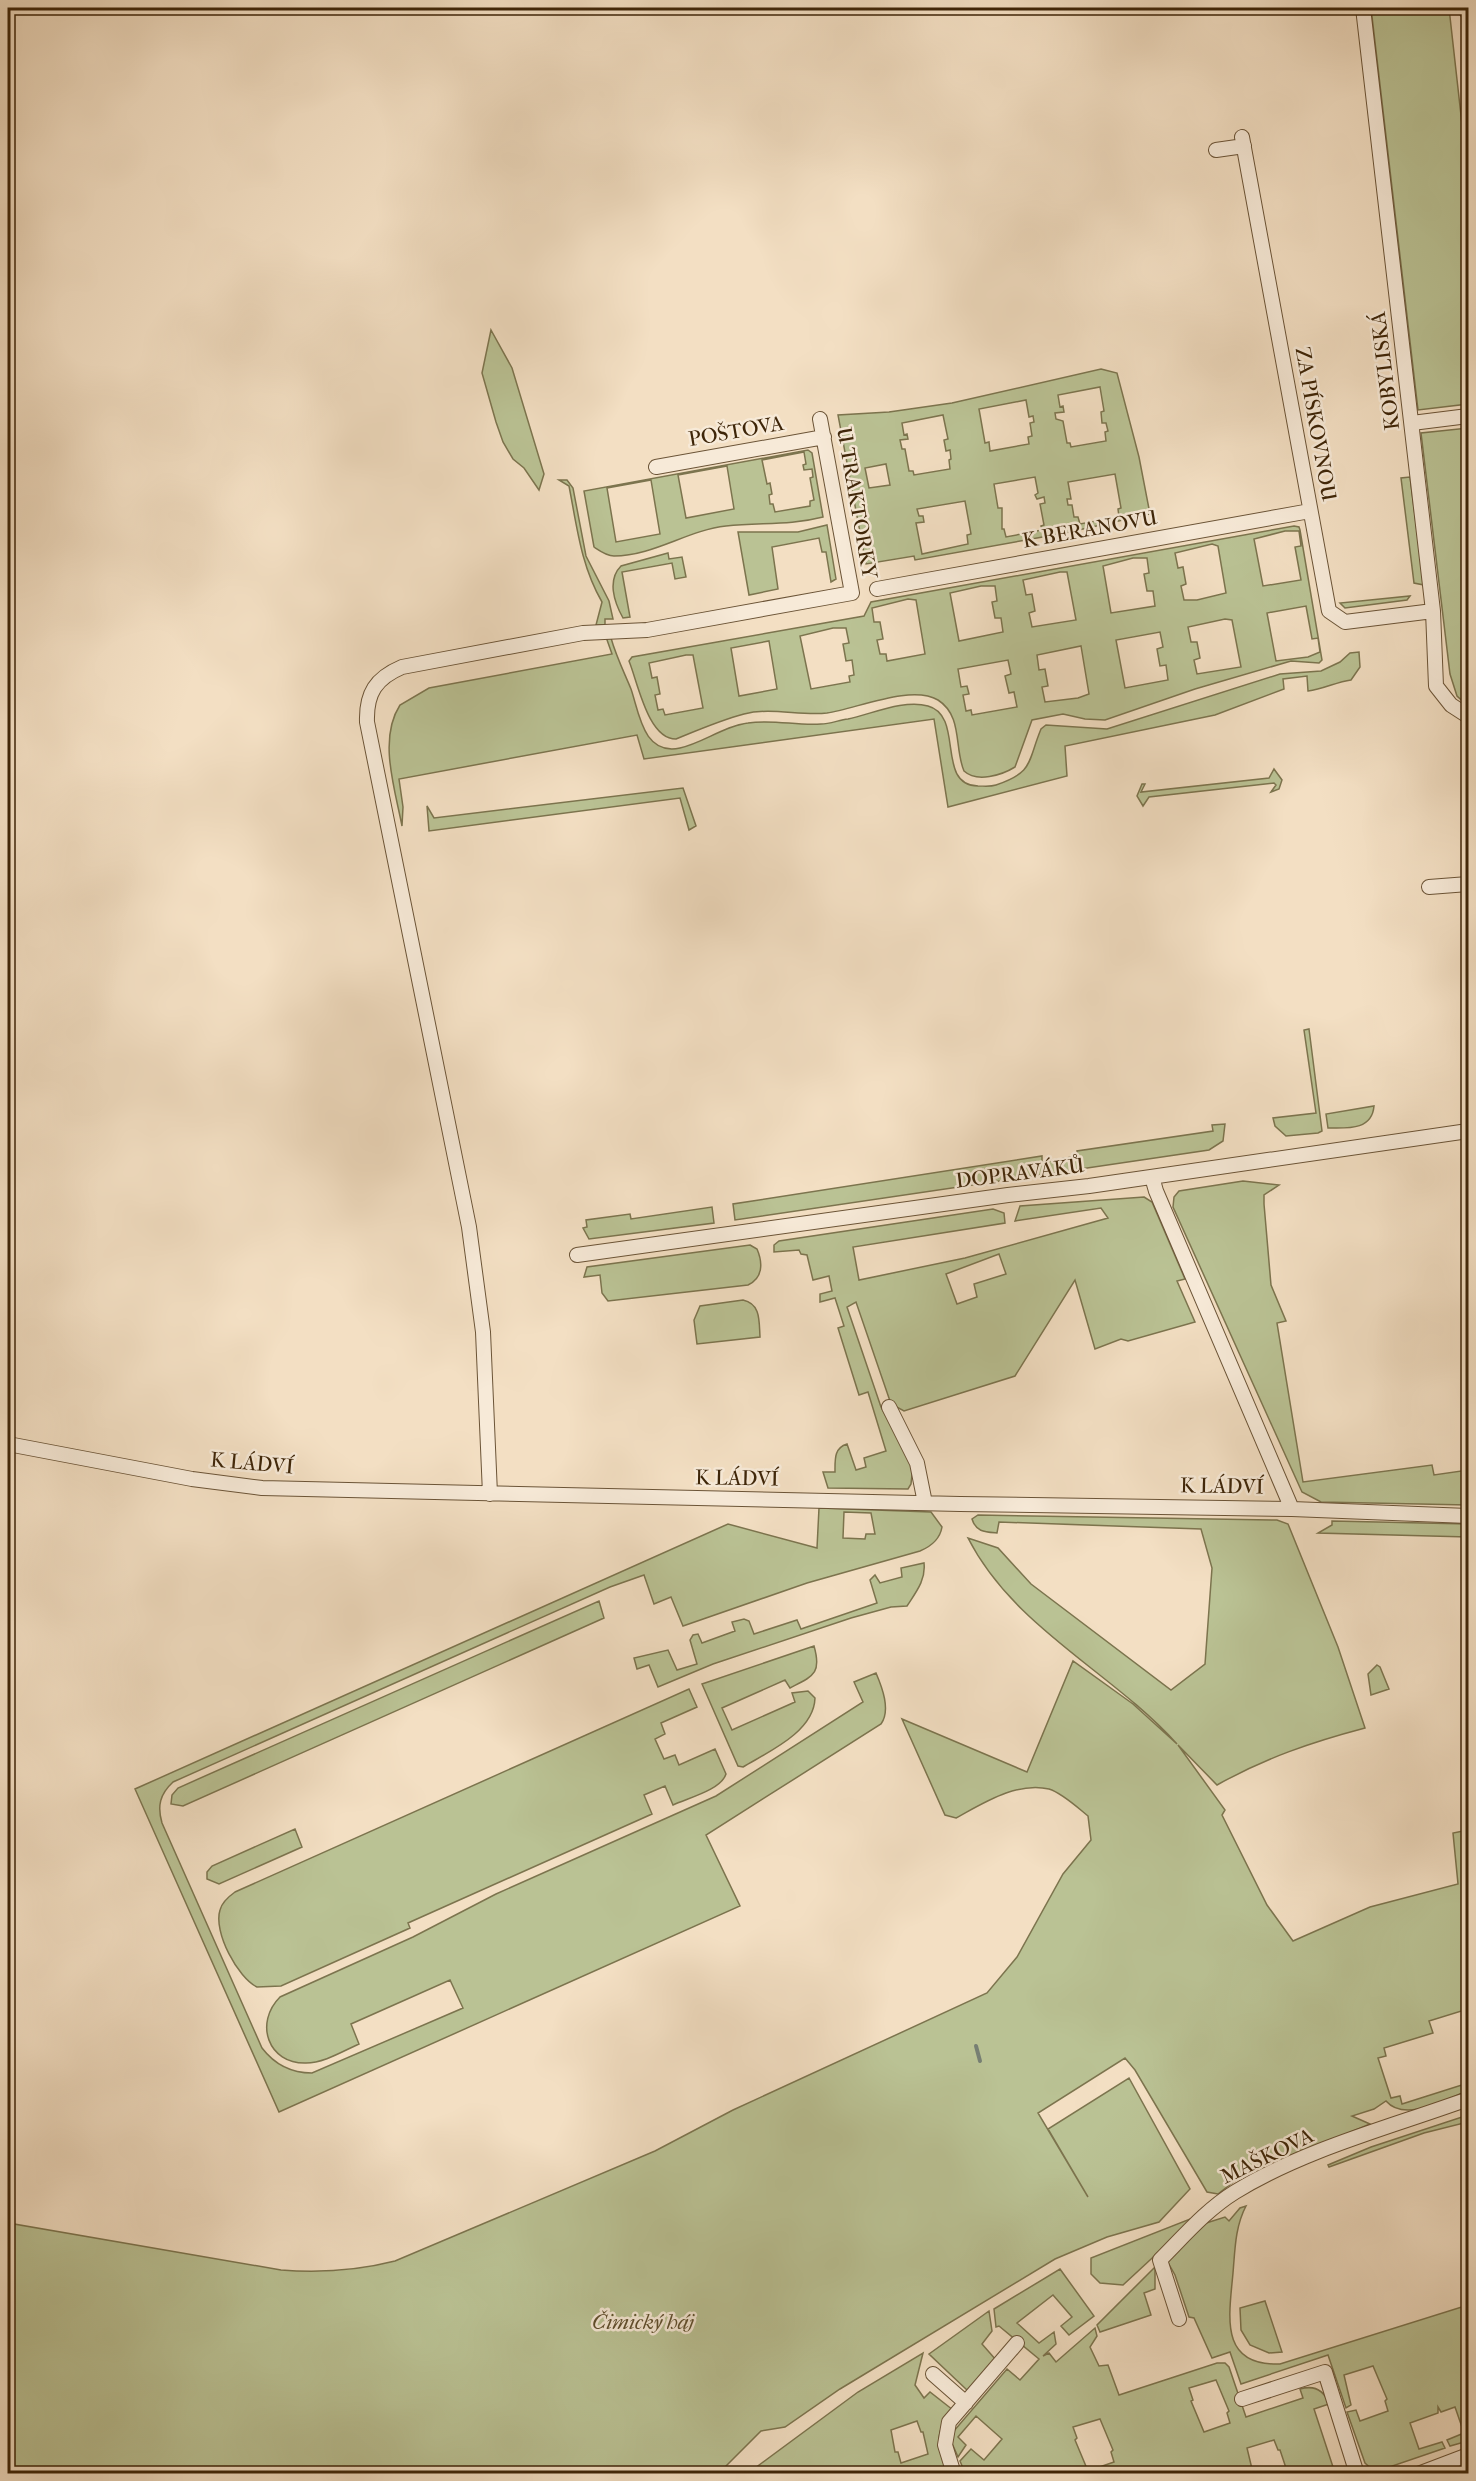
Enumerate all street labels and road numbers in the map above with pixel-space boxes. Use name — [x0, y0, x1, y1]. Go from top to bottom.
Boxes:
street label: KOBYLISKÁ — [1366, 310, 1404, 432]
street label: ZA PÍSKOVNOU — [1291, 345, 1342, 504]
street label: POŠTOVA — [686, 411, 786, 451]
street label: U TRAKTORKY — [832, 425, 882, 581]
street label: K BERANOVU — [1021, 505, 1160, 553]
street label: DOPRAVÁKŮ — [954, 1153, 1087, 1193]
street label: K LÁDVÍ — [209, 1447, 296, 1479]
street label: K LÁDVÍ — [695, 1465, 780, 1491]
street label: K LÁDVÍ — [1180, 1473, 1265, 1499]
street label: MAŠKOVA — [1217, 2123, 1318, 2189]

